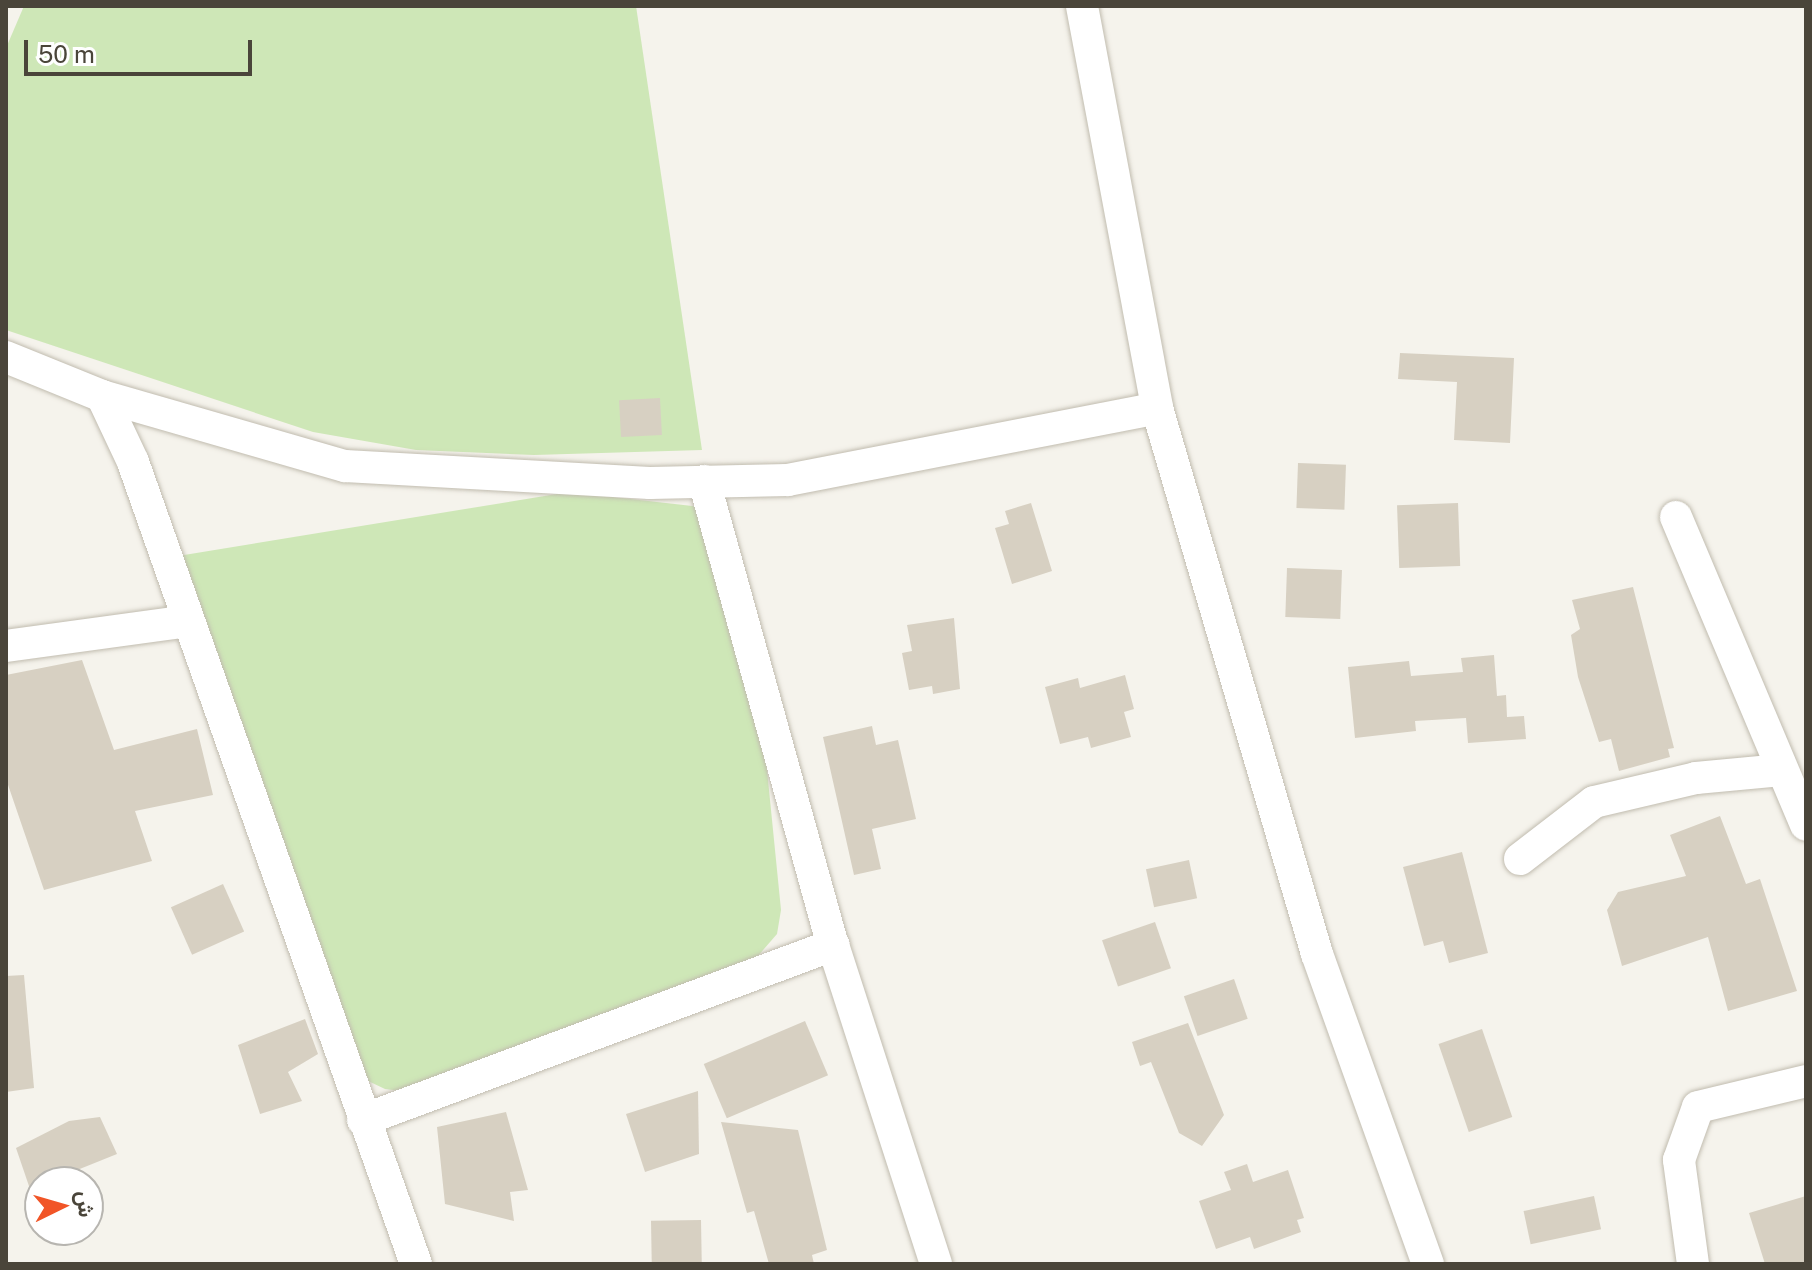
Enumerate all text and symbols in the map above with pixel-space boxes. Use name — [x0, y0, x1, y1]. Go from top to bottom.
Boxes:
scale bar — [28, 24, 256, 74]
text: 50 m — [38, 40, 95, 68]
north arrow — [24, 1166, 104, 1246]
text: ش — [72, 1190, 100, 1218]

